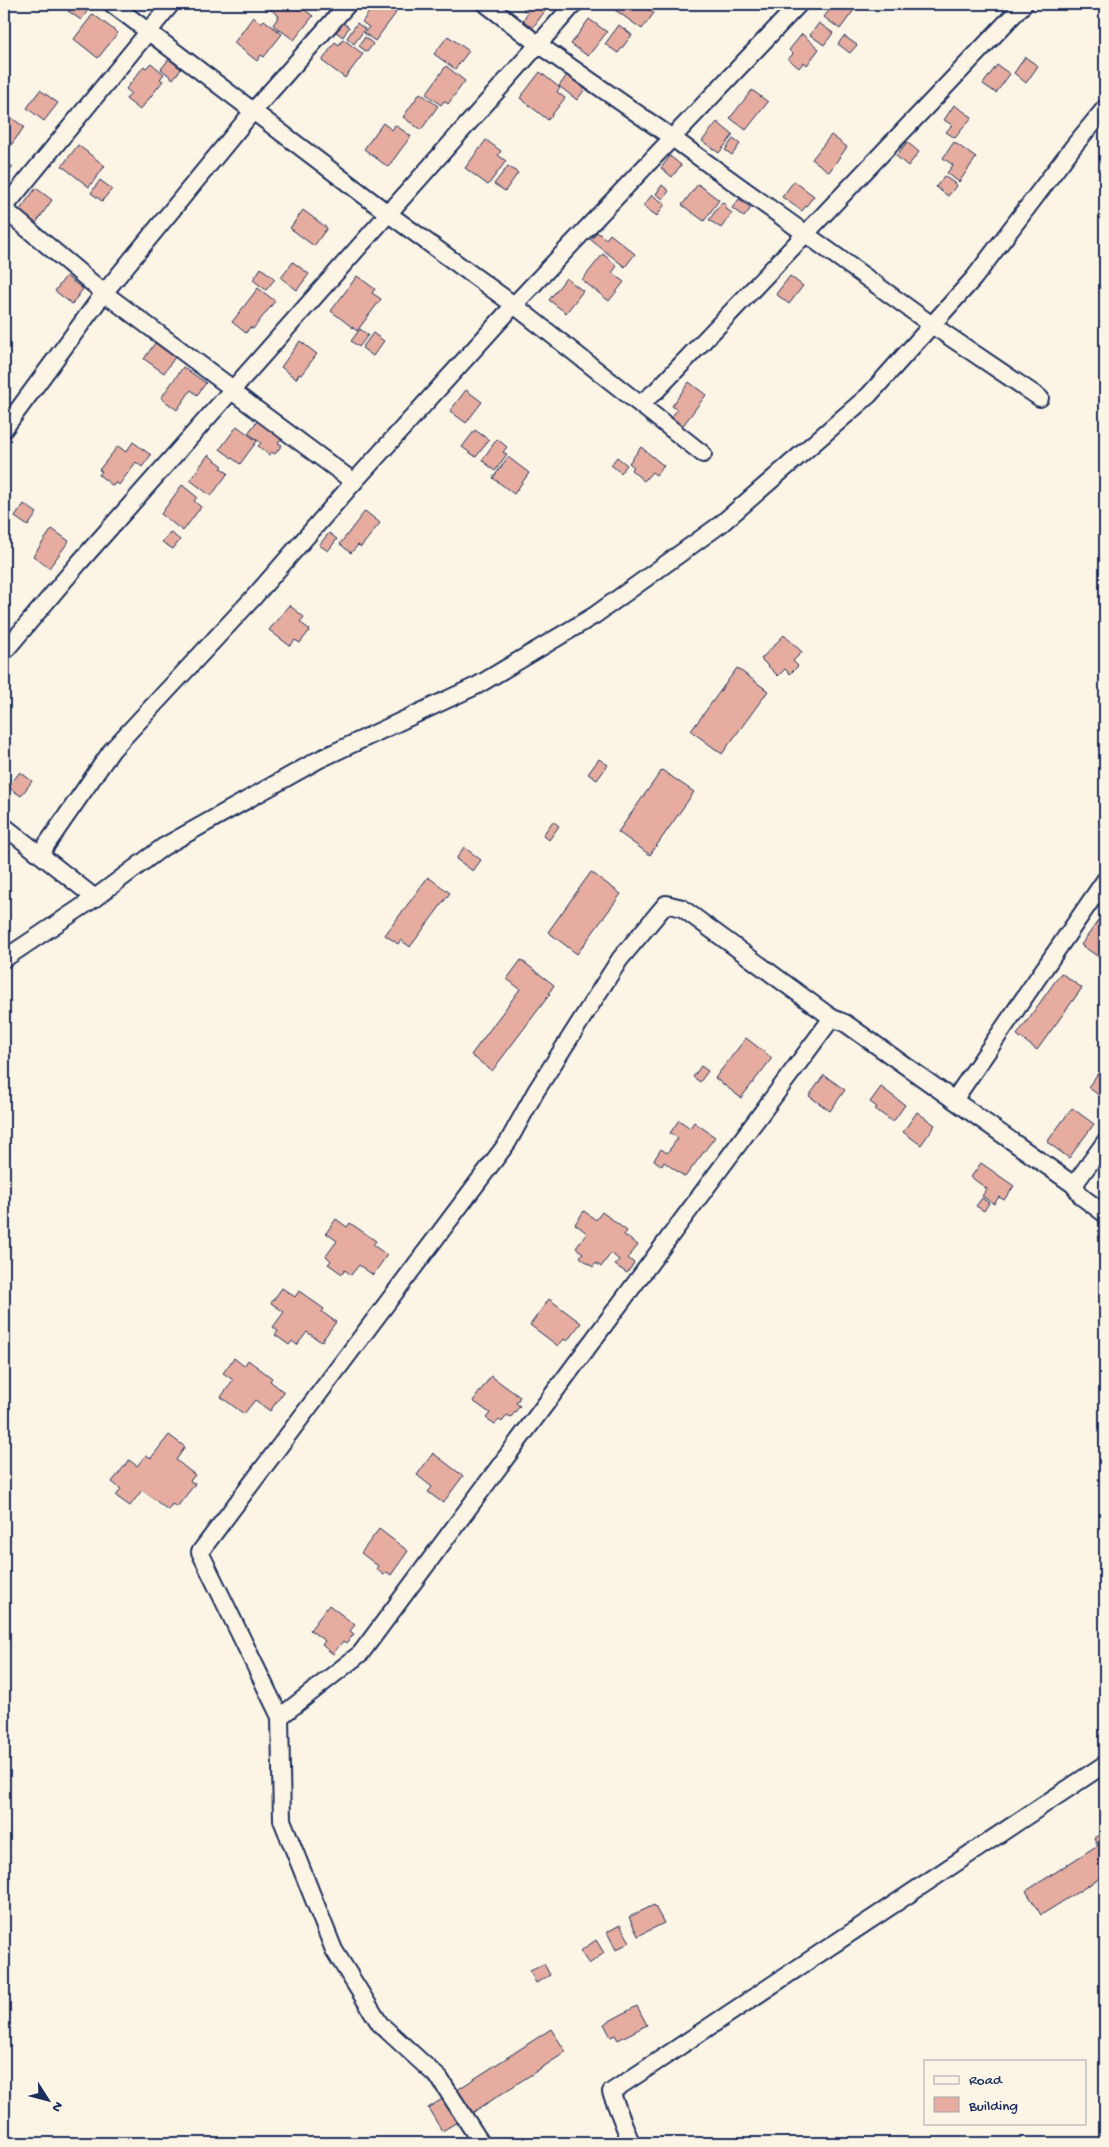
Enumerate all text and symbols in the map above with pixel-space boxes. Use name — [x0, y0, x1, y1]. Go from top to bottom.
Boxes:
legend — [924, 2060, 1086, 2124]
text: Road — [969, 2072, 1003, 2090]
north arrow — [22, 2074, 72, 2124]
text: N — [47, 2097, 66, 2115]
text: Building — [968, 2098, 1018, 2116]

